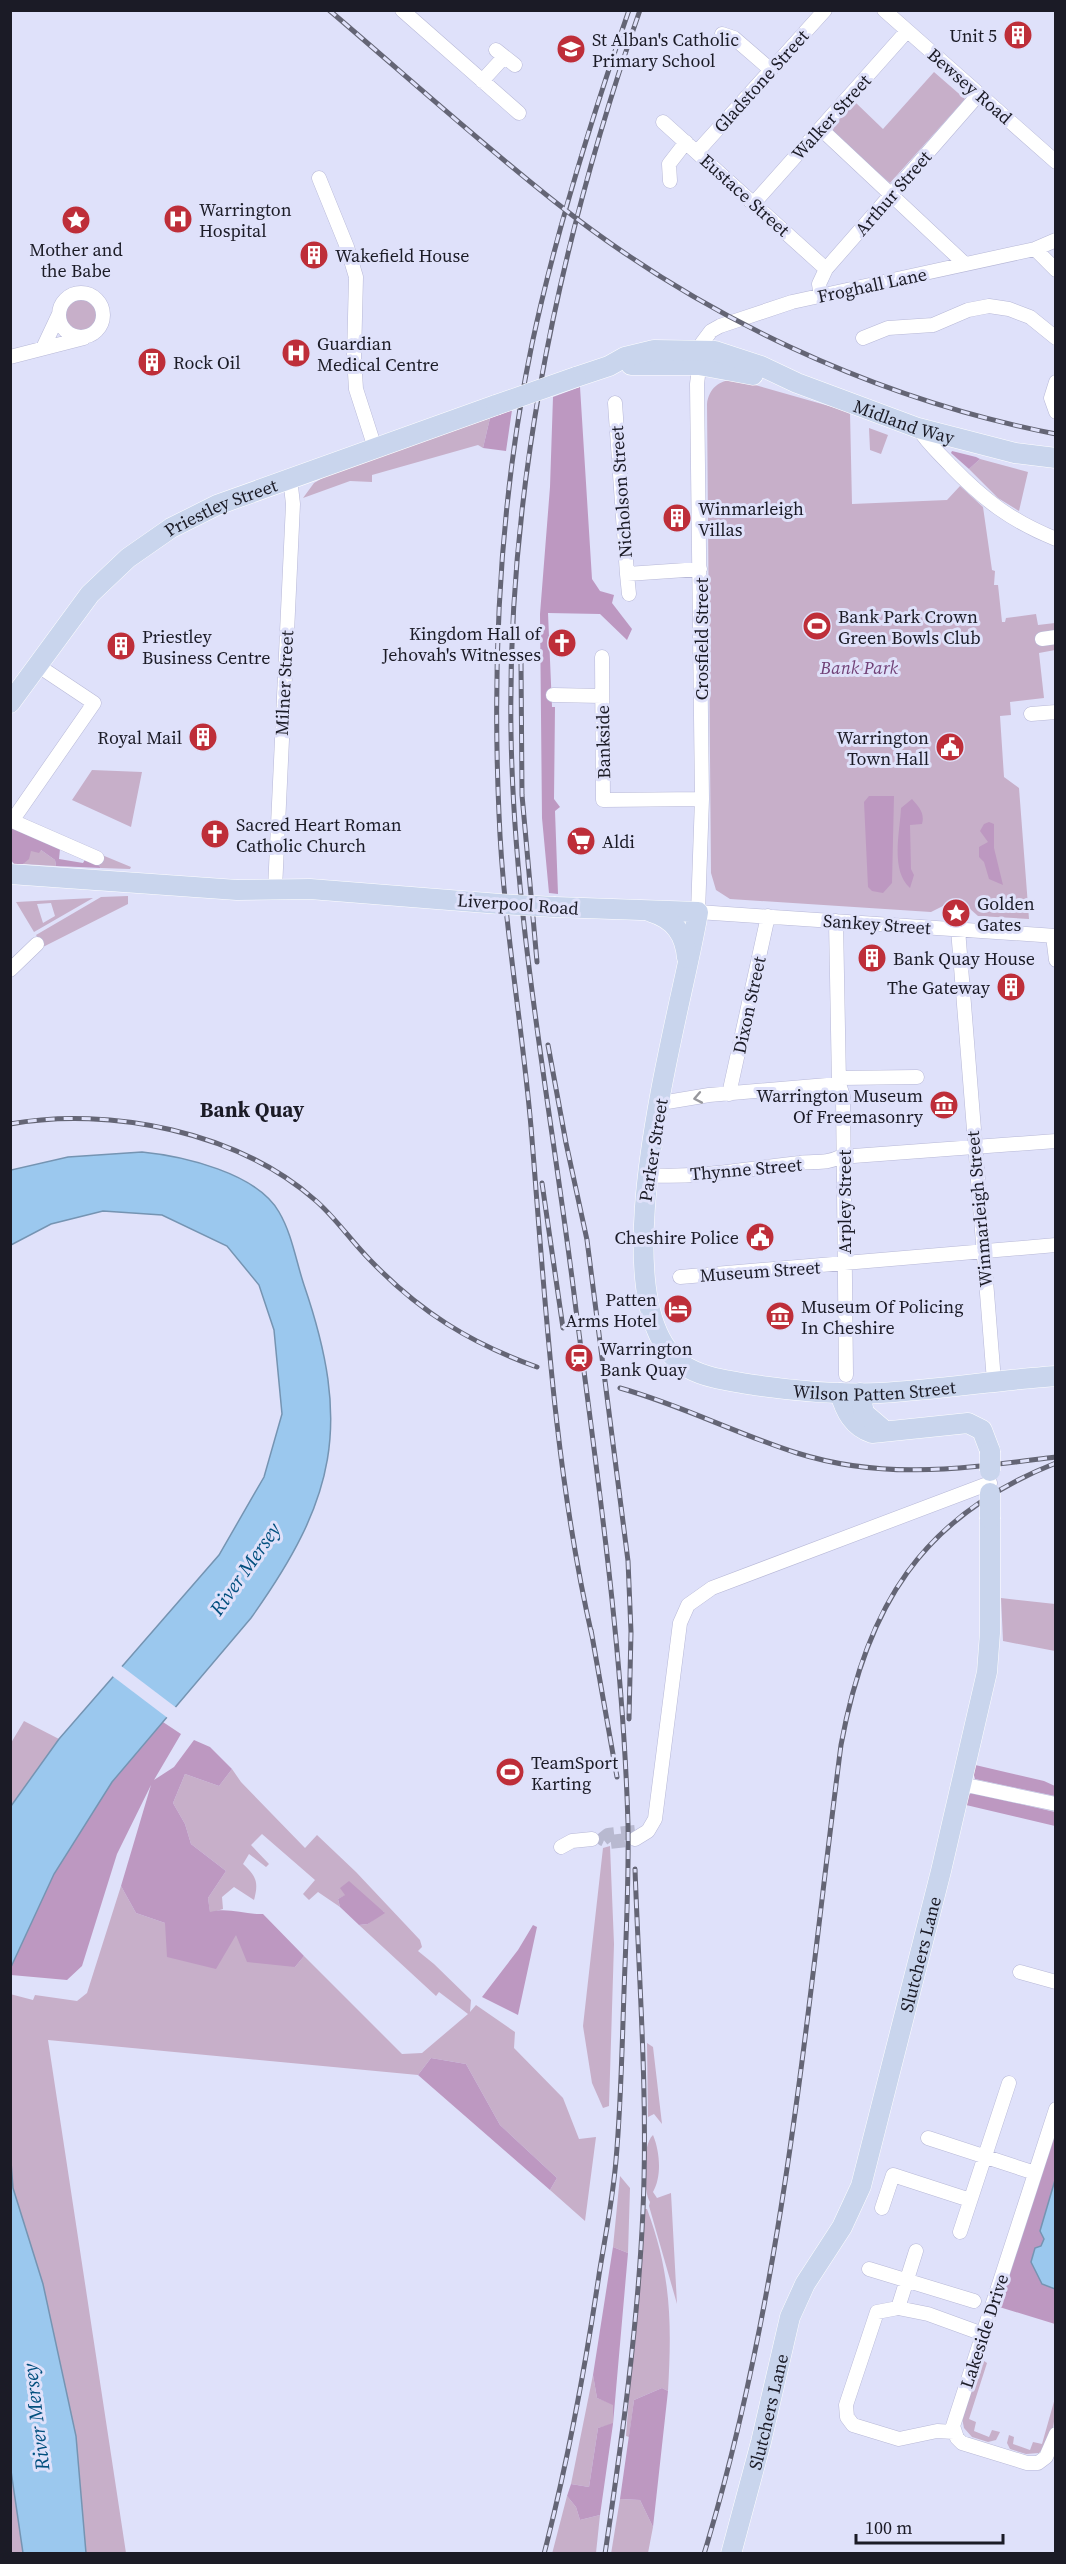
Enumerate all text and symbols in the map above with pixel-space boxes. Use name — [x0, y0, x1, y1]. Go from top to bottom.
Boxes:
building icon: Unit 5 — [1002, 19, 1034, 51]
place label: Unit 5 — [949, 23, 997, 48]
street label: Gladstone Street — [708, 24, 814, 138]
place label: St Alban's Catholic Primary School — [592, 27, 739, 73]
school or university icon: St Alban's Catholic Primary School — [555, 33, 587, 65]
street label: Bewsey Road — [922, 42, 1018, 130]
street label: Walker Street — [786, 69, 876, 165]
street label: Arthur Street — [849, 145, 937, 241]
street label: Eustace Street — [695, 148, 795, 242]
place label: Warrington Hospital — [199, 197, 292, 243]
hospital icon: Warrington Hospital — [162, 203, 194, 235]
place icon: Mother and the Babe — [60, 204, 92, 236]
place label: Mother and the Babe — [29, 237, 123, 283]
building icon: Wakefield House — [298, 239, 330, 271]
place label: Wakefield House — [335, 243, 469, 268]
street label: Froghall Lane — [815, 261, 929, 309]
place label: Guardian Medical Centre — [317, 331, 439, 377]
hospital icon: Guardian Medical Centre — [280, 337, 312, 369]
building icon: Rock Oil — [136, 346, 168, 378]
place label: Rock Oil — [173, 350, 241, 375]
street label: Midland Way — [850, 393, 958, 450]
street label: Nicholson Street — [604, 425, 638, 559]
street label: Priestley Street — [159, 472, 281, 542]
place label: Winmarleigh Villas — [698, 496, 804, 542]
building icon: Winmarleigh Villas — [661, 502, 693, 534]
street label: Crosfield Street — [689, 578, 714, 700]
place label: Bank Park Crown Green Bowls Club — [838, 604, 981, 650]
sports icon: Bank Park Crown Green Bowls Club — [801, 610, 833, 642]
place label: Kingdom Hall of Jehovah's Witnesses — [381, 621, 543, 667]
place label: Priestley Business Centre — [142, 624, 270, 670]
church icon: Kingdom Hall of Jehovah's Witnesses — [546, 627, 578, 659]
building icon: Priestley Business Centre — [105, 630, 137, 662]
street label: Milner Street — [269, 630, 299, 736]
park label: Bank Park — [819, 655, 898, 680]
street label: Bankside — [590, 705, 616, 779]
building icon: Royal Mail — [187, 721, 219, 753]
place label: Royal Mail — [97, 725, 182, 750]
place label: Warrington Town Hall — [836, 725, 929, 771]
public building icon: Warrington Town Hall — [934, 731, 966, 763]
place label: Sacred Heart Roman Catholic Church — [236, 812, 402, 858]
church icon: Sacred Heart Roman Catholic Church — [199, 818, 231, 850]
supermarket icon: Aldi — [565, 825, 597, 857]
place label: Aldi — [602, 829, 635, 854]
street label: Liverpool Road — [456, 887, 580, 921]
place label: Golden Gates — [977, 891, 1035, 937]
place icon: Golden Gates — [940, 897, 972, 929]
street label: Sankey Street — [822, 908, 932, 940]
building icon: Bank Quay House — [856, 942, 888, 974]
place label: Bank Quay House — [893, 946, 1035, 971]
street label: Dixon Street — [727, 954, 772, 1056]
building icon: The Gateway — [995, 971, 1027, 1003]
place label: The Gateway — [887, 975, 991, 1000]
place label: Warrington Museum Of Freemasonry — [756, 1083, 924, 1129]
museum icon: Warrington Museum Of Freemasonry — [928, 1089, 960, 1121]
one-way arrow — [693, 1091, 703, 1104]
district label: Bank Quay — [200, 1095, 305, 1124]
street label: Parker Street — [633, 1096, 674, 1203]
street label: Winmarleigh Street — [960, 1130, 998, 1288]
street label: Arpley Street — [832, 1150, 857, 1254]
street label: Thynne Street — [689, 1152, 803, 1186]
public building icon: Cheshire Police — [744, 1221, 776, 1253]
place label: Cheshire Police — [614, 1225, 739, 1250]
street label: Museum Street — [699, 1254, 821, 1288]
place label: Patten Arms Hotel — [565, 1287, 657, 1333]
hotel icon: Patten Arms Hotel — [662, 1293, 694, 1325]
place label: Museum Of Policing In Cheshire — [801, 1294, 964, 1340]
museum icon: Museum Of Policing In Cheshire — [764, 1300, 796, 1332]
place label: Warrington Bank Quay — [600, 1336, 693, 1382]
station icon: Warrington Bank Quay — [563, 1342, 595, 1374]
street label: Wilson Patten Street — [792, 1374, 957, 1406]
water label: River Mersey — [202, 1517, 288, 1622]
place label: TeamSport Karting — [531, 1750, 618, 1796]
sports icon: TeamSport Karting — [494, 1756, 526, 1788]
street label: Slutchers Lane — [893, 1893, 947, 2015]
street label: Lakeside Drive — [954, 2271, 1014, 2391]
street label: Slutchers Lane — [742, 2351, 794, 2473]
water label: River Mersey — [15, 2362, 57, 2473]
scale bar — [856, 2507, 1003, 2545]
text: 100 m — [865, 2515, 912, 2540]

